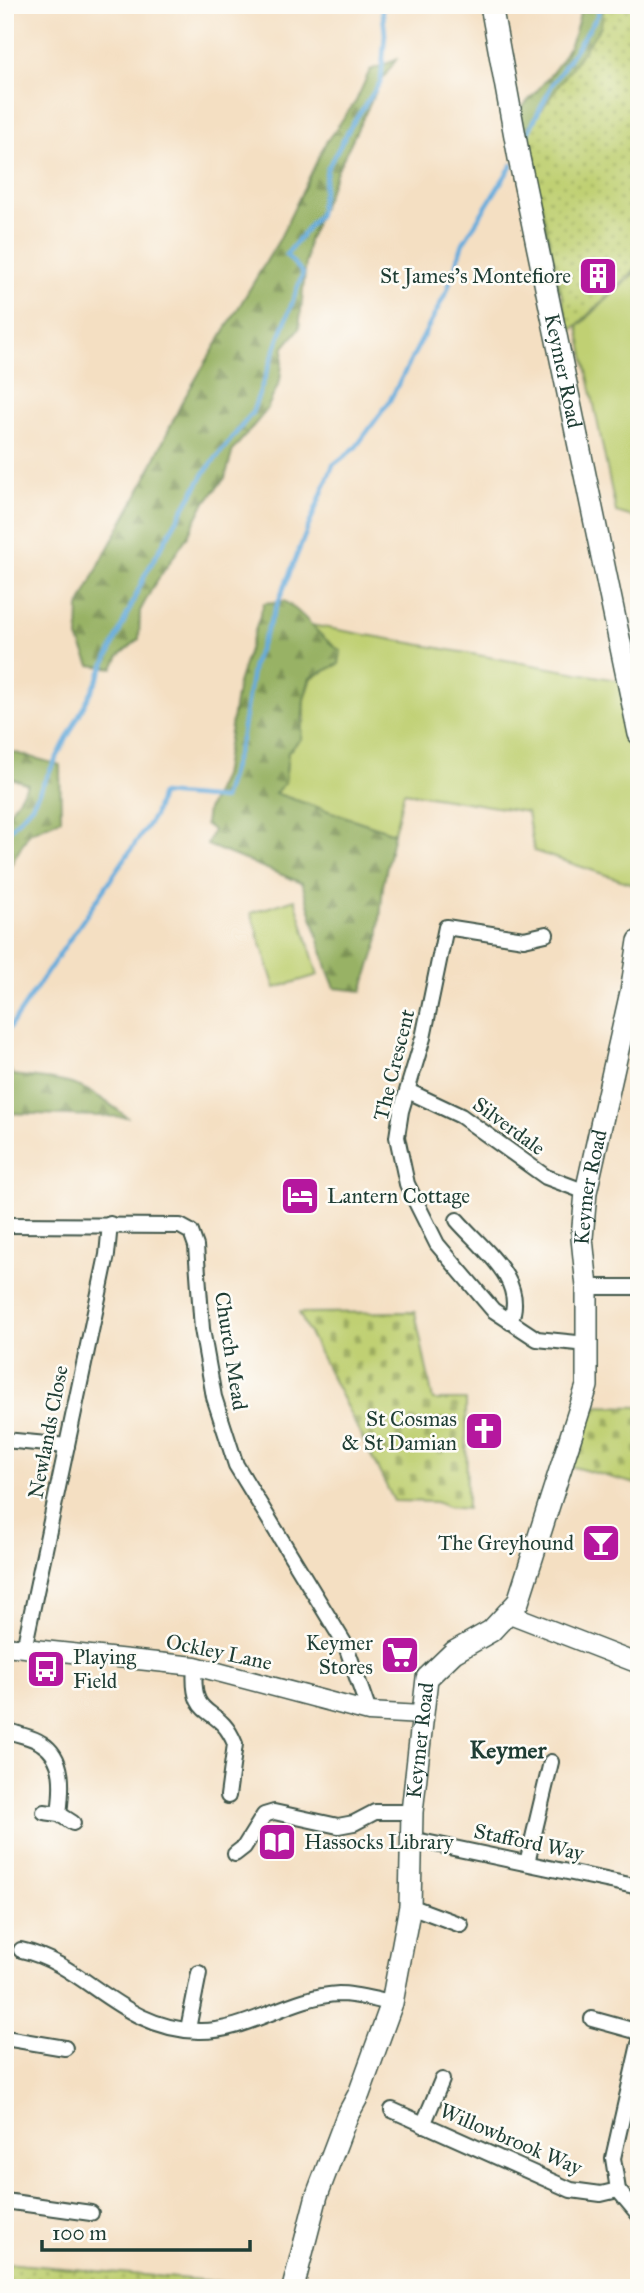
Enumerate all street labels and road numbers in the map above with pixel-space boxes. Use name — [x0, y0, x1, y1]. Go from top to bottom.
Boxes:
street label: Keymer Road — [539, 311, 588, 431]
street label: The Crescent — [368, 1006, 421, 1123]
street label: Silverdale — [468, 1091, 551, 1161]
street label: Keymer Road — [568, 1127, 613, 1246]
street label: Church Mead — [209, 1290, 253, 1412]
street label: Newlands Close — [22, 1363, 74, 1501]
street label: Ockley Lane — [164, 1628, 275, 1676]
street label: Keymer Road — [401, 1681, 439, 1800]
street label: Stafford Way — [472, 1818, 588, 1867]
street label: Willowbrook Way — [436, 2097, 587, 2181]

